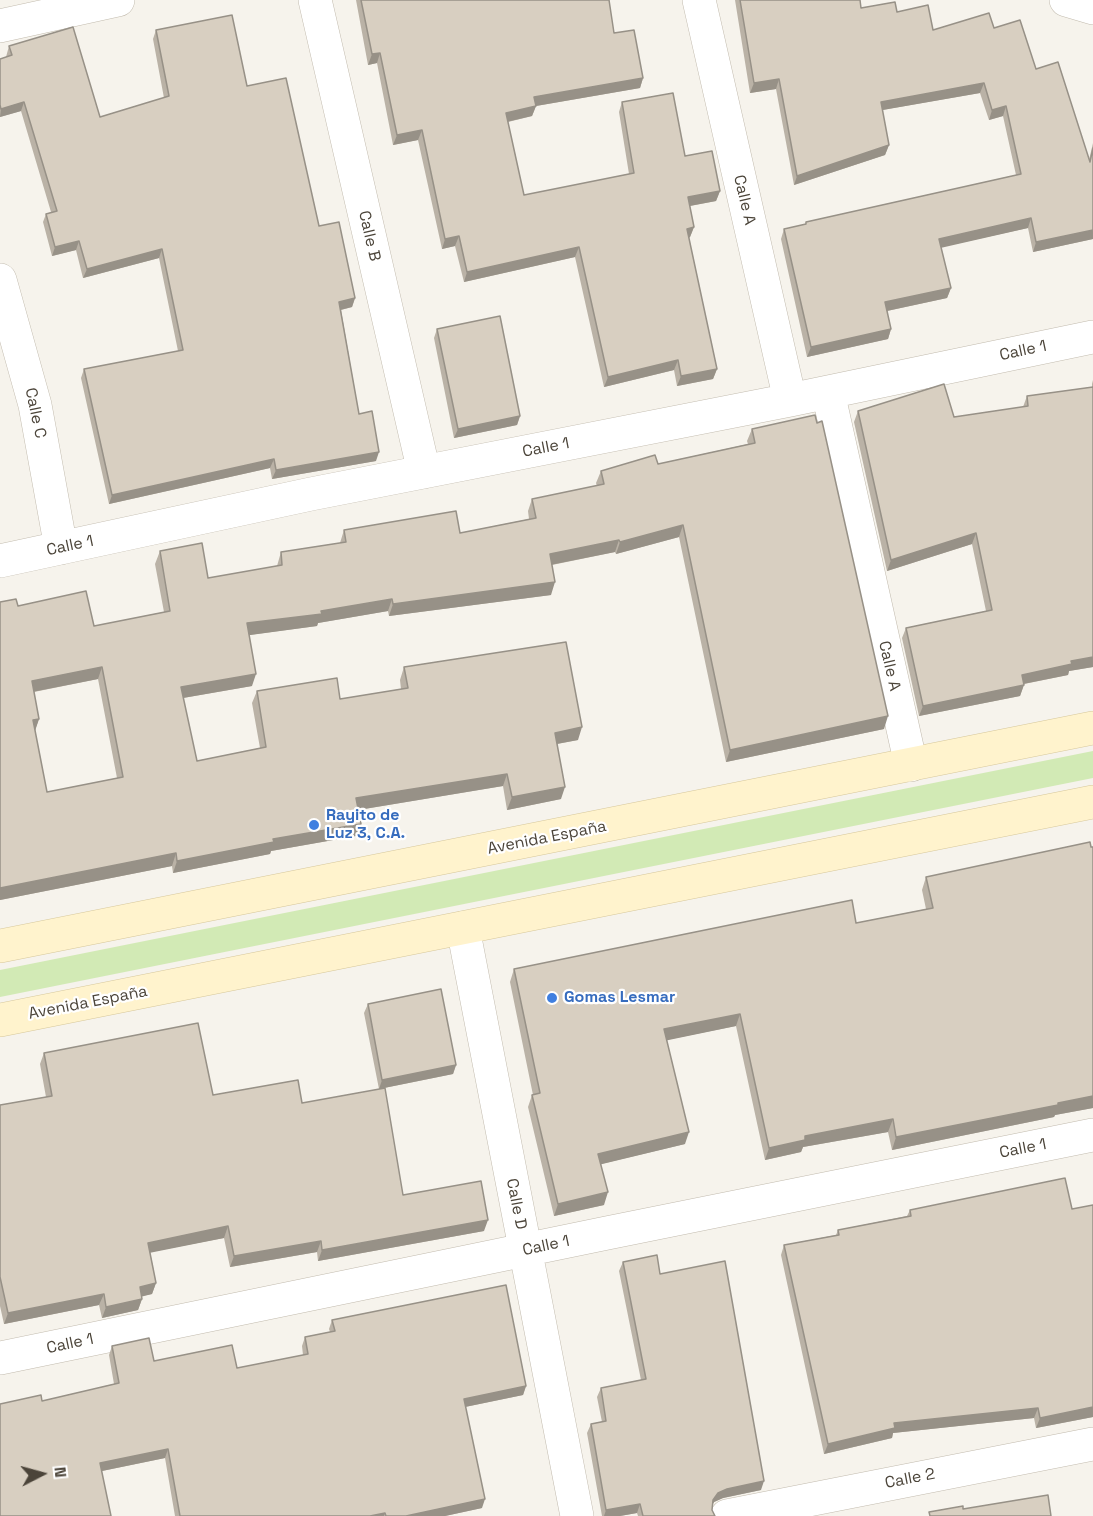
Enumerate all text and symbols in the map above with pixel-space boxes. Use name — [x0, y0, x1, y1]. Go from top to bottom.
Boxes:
street label: Calle A — [729, 173, 759, 227]
street label: Calle B — [354, 209, 384, 263]
street label: Calle 1 — [998, 337, 1048, 365]
street label: Calle C — [20, 386, 50, 440]
street label: Calle 1 — [521, 434, 571, 462]
street label: Calle 1 — [45, 532, 95, 560]
street label: Calle A — [874, 639, 904, 693]
place label: Rayito de Luz 3, C.A. — [326, 806, 405, 844]
street label: Avenida España — [486, 817, 608, 859]
marker: Rayito de Luz 3, C.A. — [307, 818, 321, 832]
street label: Avenida España — [27, 982, 149, 1024]
place label: Gomas Lesmar — [564, 988, 675, 1008]
marker: Gomas Lesmar — [545, 991, 559, 1005]
street label: Calle 1 — [998, 1135, 1048, 1163]
street label: Calle D — [502, 1177, 530, 1231]
street label: Calle 1 — [521, 1232, 571, 1260]
street label: Calle 1 — [45, 1330, 95, 1358]
north arrow — [12, 1444, 72, 1504]
street label: Calle 2 — [883, 1465, 937, 1493]
text: N — [49, 1466, 71, 1478]

